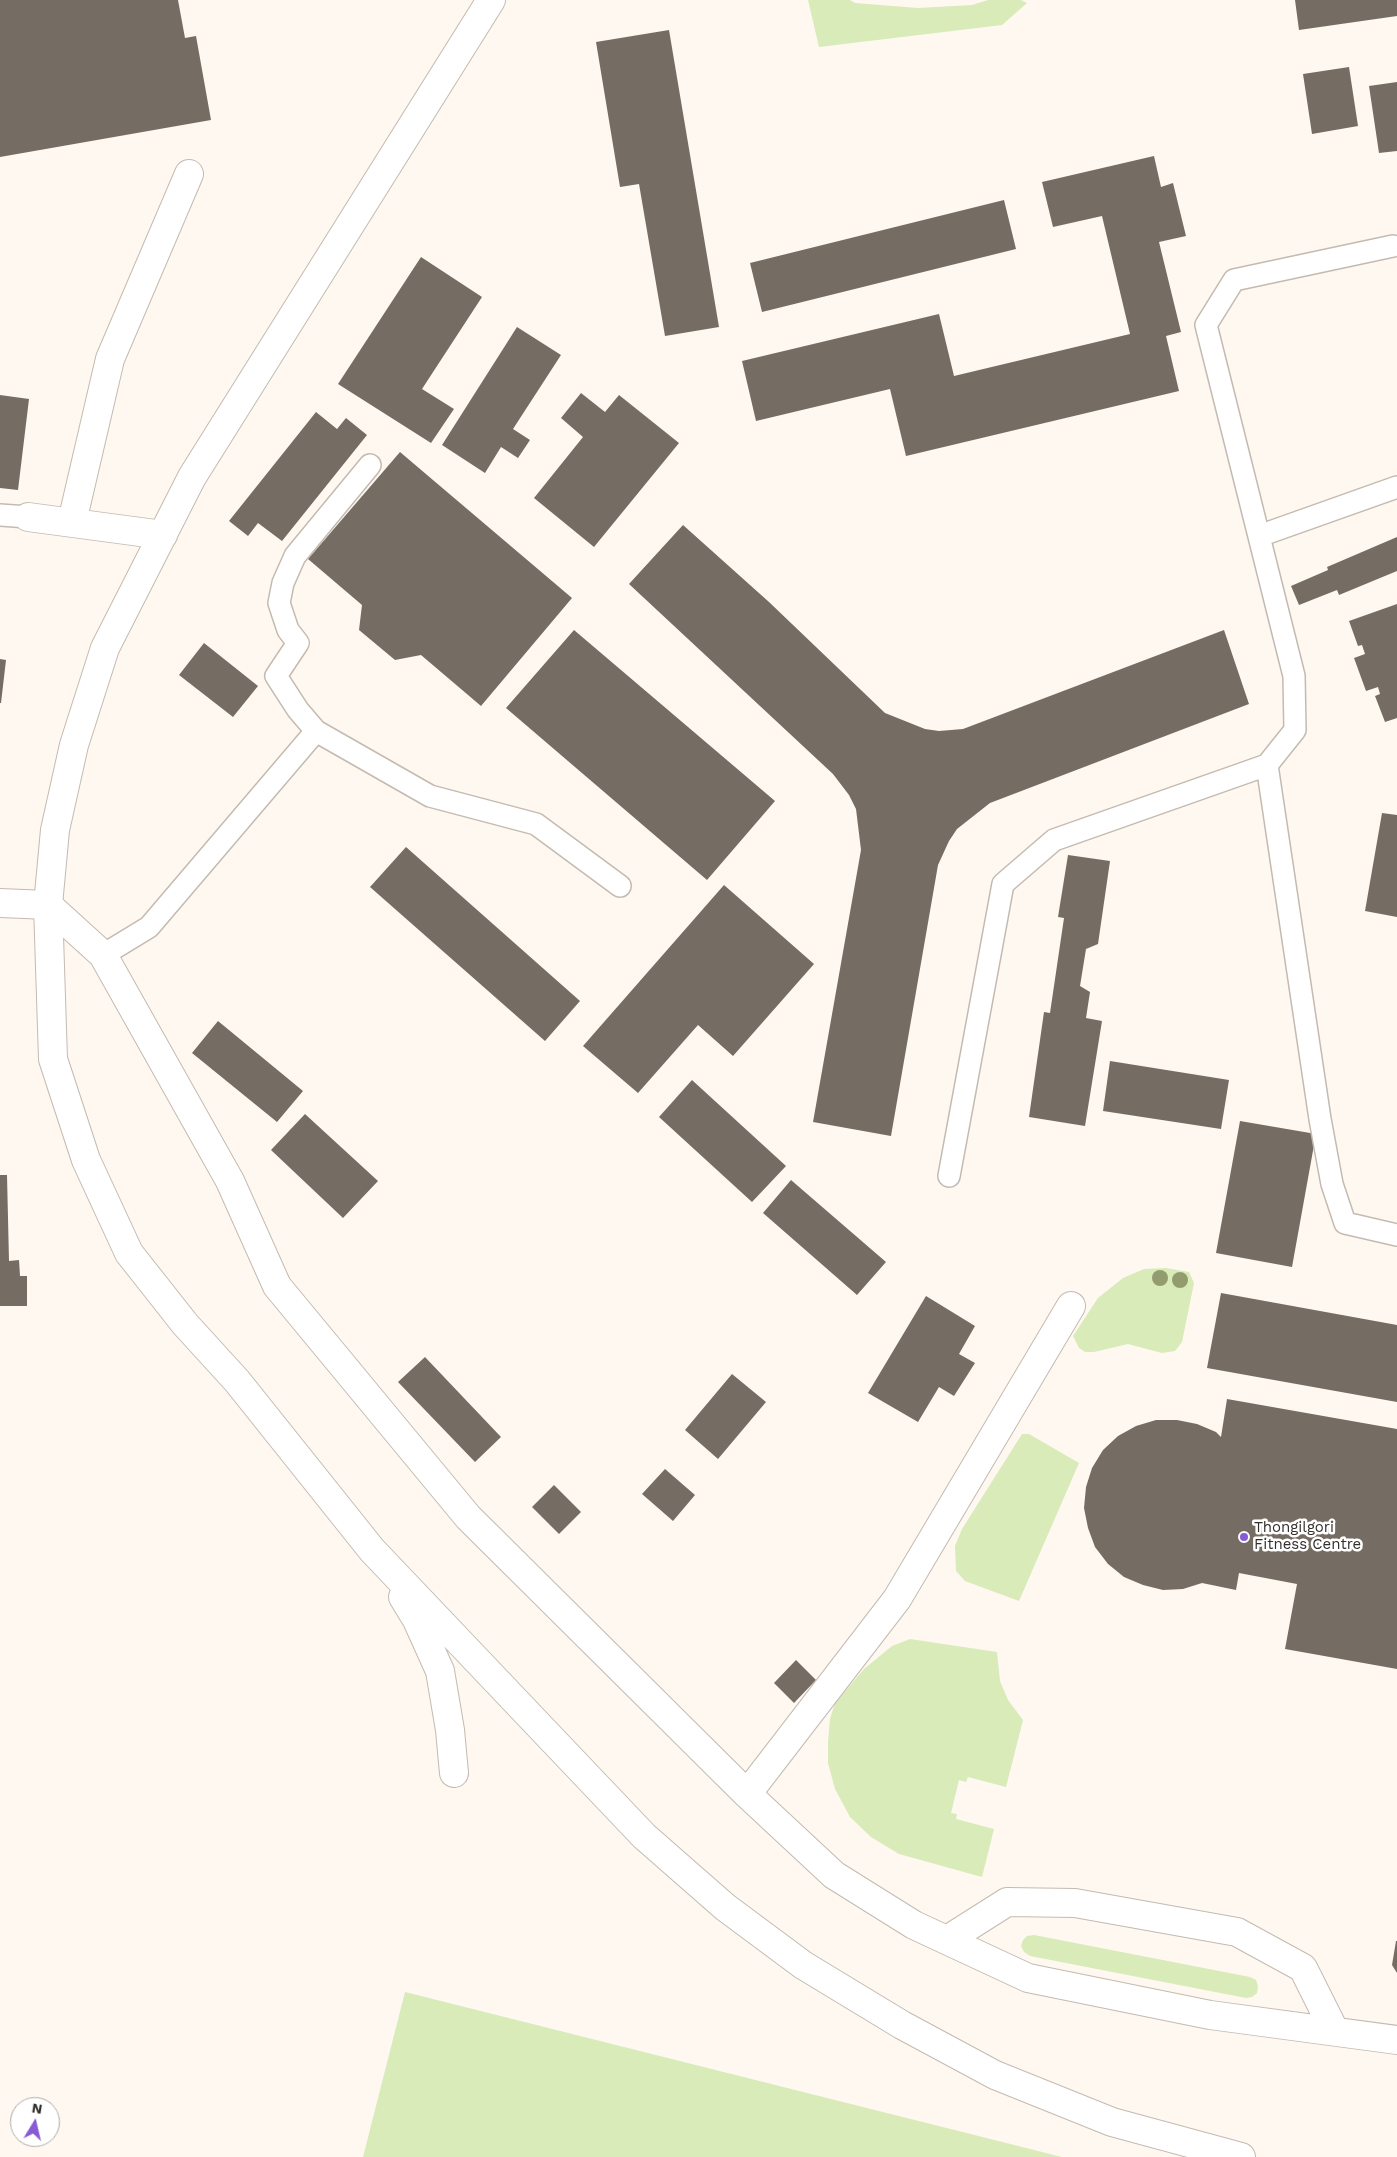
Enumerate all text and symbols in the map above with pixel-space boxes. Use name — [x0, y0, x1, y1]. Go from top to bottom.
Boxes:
place label: Thongilgori Fitness Centre — [1254, 1519, 1361, 1554]
marker: Thongilgori Fitness Centre — [1238, 1531, 1250, 1543]
north arrow — [10, 2097, 60, 2147]
text: N — [31, 2099, 44, 2117]

